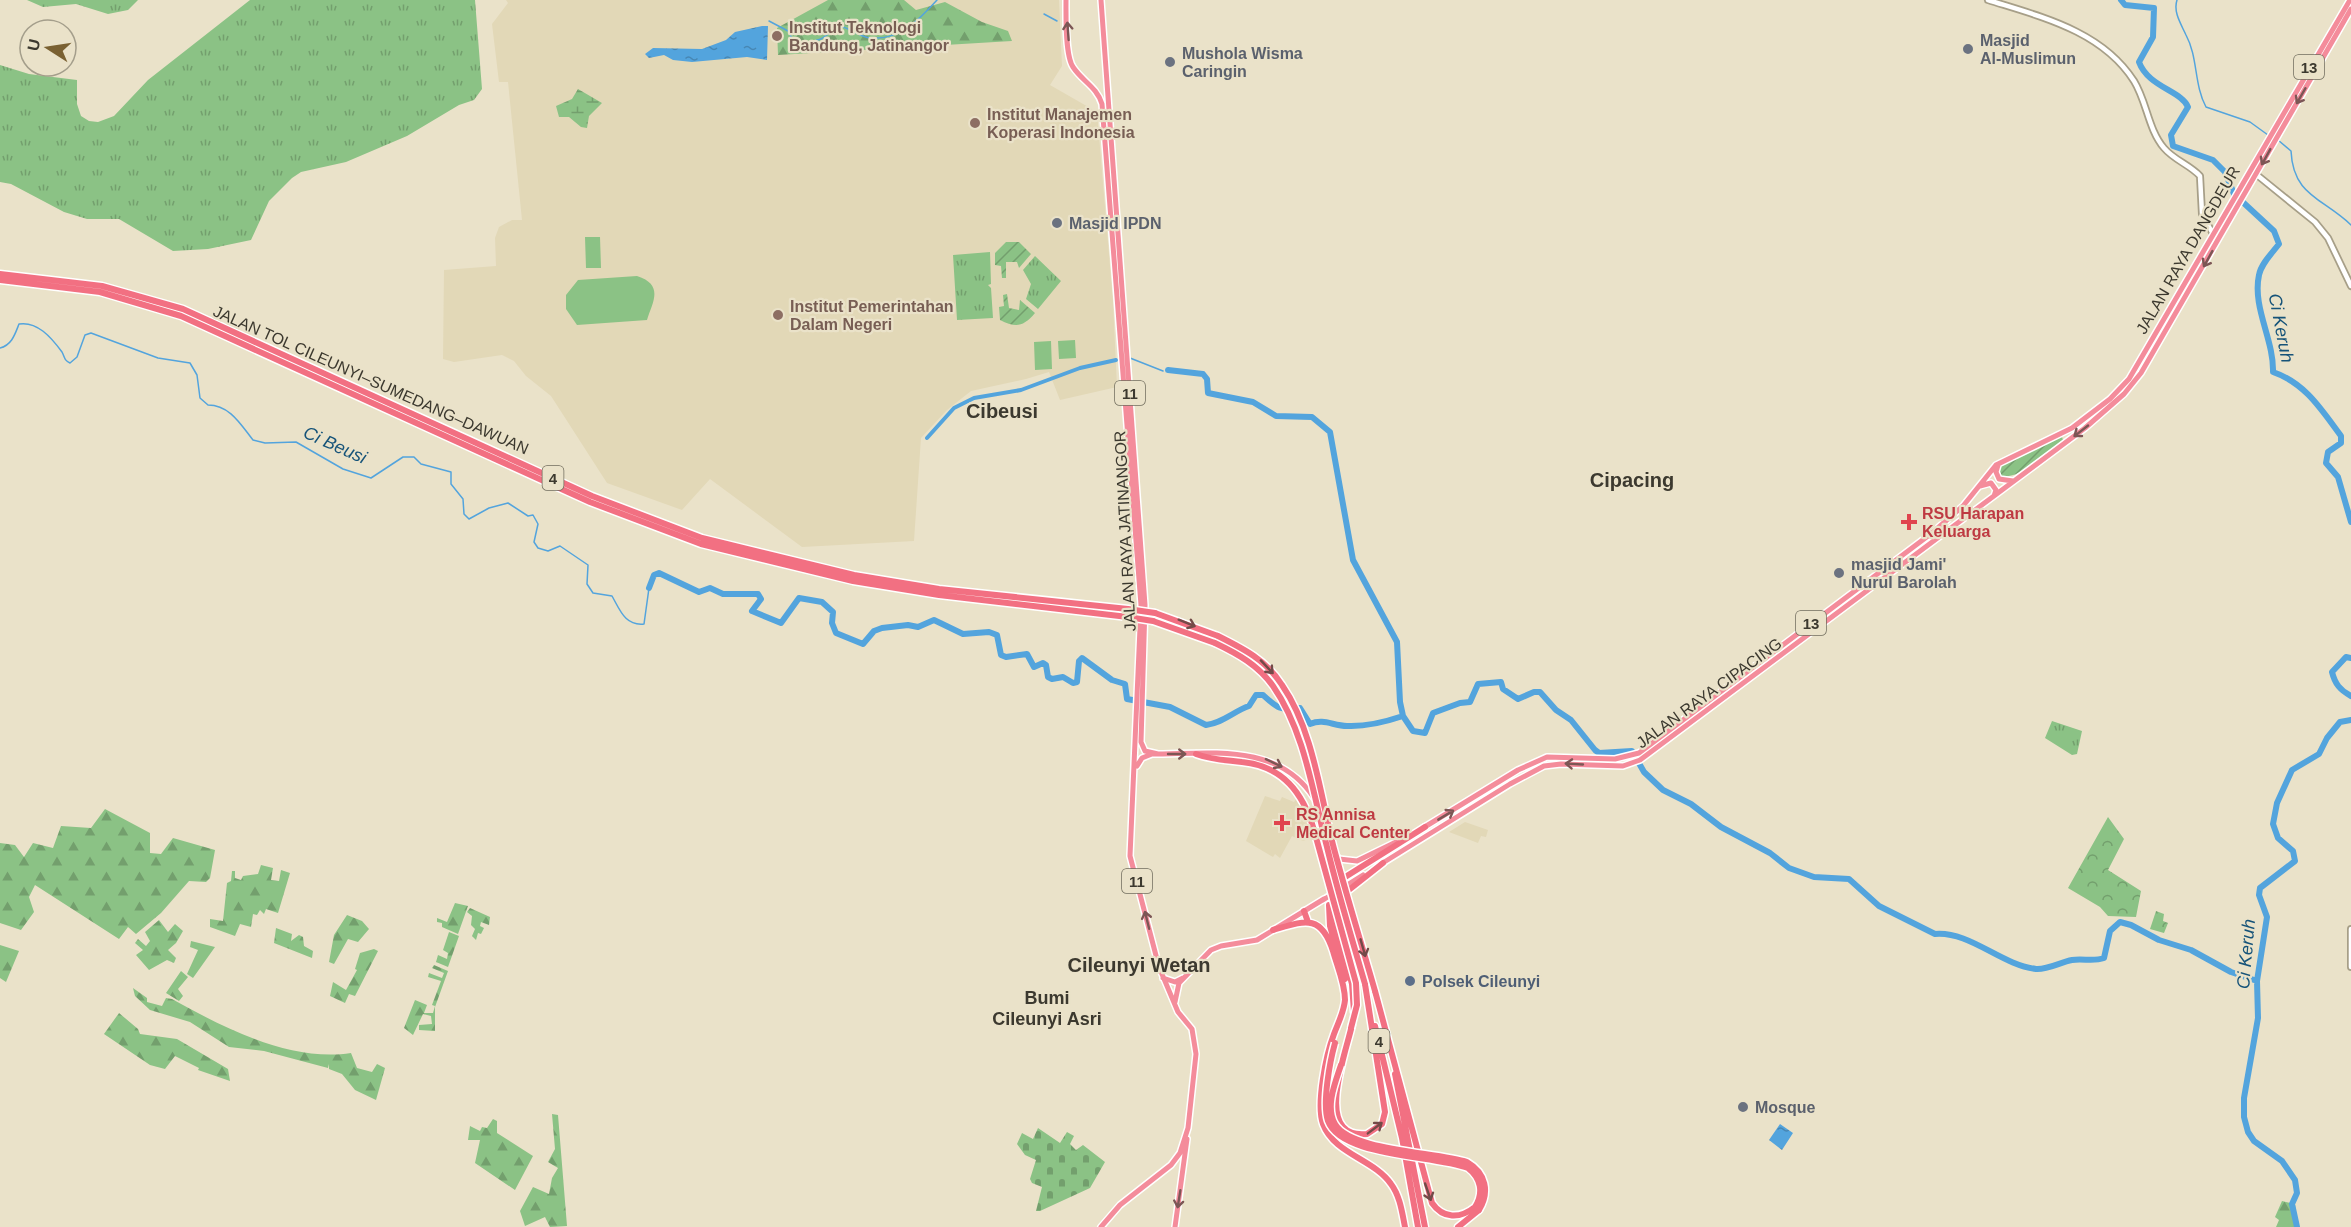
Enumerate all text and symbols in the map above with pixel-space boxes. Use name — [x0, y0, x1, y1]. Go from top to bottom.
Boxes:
north arrow — [18, 18, 78, 78]
place label: Institut Teknologi Bandung, Jatinangor — [789, 19, 949, 54]
one-way arrow — [1062, 21, 1073, 41]
marker: Institut Teknologi Bandung, Jatinangor — [770, 29, 784, 43]
place label: Masjid Al-Muslimun — [1980, 32, 2076, 67]
text: U — [24, 38, 43, 52]
marker: Masjid Al-Muslimun — [1961, 42, 1975, 56]
place label: Mushola Wisma Caringin — [1182, 45, 1303, 80]
marker: Mushola Wisma Caringin — [1163, 55, 1177, 69]
road number: 13 — [2294, 55, 2324, 79]
one-way arrow — [2295, 87, 2307, 104]
place label: Institut Manajemen Koperasi Indonesia — [987, 106, 1135, 141]
marker: Institut Manajemen Koperasi Indonesia — [968, 116, 982, 130]
one-way arrow — [2260, 149, 2272, 166]
street label: JALAN RAYA DANGDEUR — [2133, 163, 2243, 337]
place label: Masjid IPDN — [1069, 215, 1161, 232]
marker: Masjid IPDN — [1050, 216, 1064, 230]
one-way arrow — [2202, 250, 2214, 267]
water label: Ci Keruh — [2265, 292, 2297, 364]
place label: Institut Pemerintahan Dalam Negeri — [790, 298, 954, 333]
street label: JALAN TOL CILEUNYI–SUMEDANG–DAWUAN — [211, 302, 531, 458]
marker: Institut Pemerintahan Dalam Negeri — [771, 308, 785, 322]
road number: 11 — [1115, 381, 1145, 405]
district label: Cibeusi — [966, 400, 1038, 422]
water label: Ci Beusi — [300, 422, 371, 468]
one-way arrow — [2073, 424, 2089, 437]
street label: JALAN RAYA JATINANGOR — [1111, 430, 1139, 632]
road number: 4 — [542, 466, 564, 490]
district label: Cipacing — [1590, 469, 1674, 491]
place label: RSU Harapan Keluarga — [1922, 505, 2024, 540]
marker: RSU Harapan Keluarga — [1900, 513, 1918, 531]
place label: masjid Jami' Nurul Barolah — [1851, 556, 1957, 591]
marker: masjid Jami' Nurul Barolah — [1832, 566, 1846, 580]
road number: 13 — [1796, 611, 1826, 635]
one-way arrow — [1177, 618, 1196, 629]
street label: JALAN RAYA CIPACING — [1633, 635, 1785, 751]
one-way arrow — [1260, 659, 1274, 674]
one-way arrow — [1167, 748, 1187, 760]
one-way arrow — [1265, 757, 1283, 769]
one-way arrow — [1564, 759, 1584, 770]
place label: RS Annisa Medical Center — [1296, 806, 1410, 841]
one-way arrow — [1437, 808, 1454, 820]
marker: RS Annisa Medical Center — [1273, 814, 1291, 832]
road number: 11 — [1122, 869, 1152, 893]
one-way arrow — [1141, 911, 1153, 930]
water label: Ci Keruh — [2233, 918, 2259, 990]
one-way arrow — [1358, 938, 1369, 957]
district label: Cileunyi Wetan — [1068, 954, 1211, 976]
place label: Polsek Cileunyi — [1422, 973, 1540, 990]
marker: Polsek Cileunyi — [1403, 974, 1417, 988]
district label: Bumi Cileunyi Asri — [992, 988, 1102, 1029]
road number: 4 — [1368, 1029, 1390, 1053]
place label: Mosque — [1755, 1099, 1816, 1116]
marker: Mosque — [1736, 1100, 1750, 1114]
one-way arrow — [1367, 1122, 1383, 1135]
one-way arrow — [1424, 1182, 1435, 1201]
one-way arrow — [1173, 1188, 1184, 1208]

